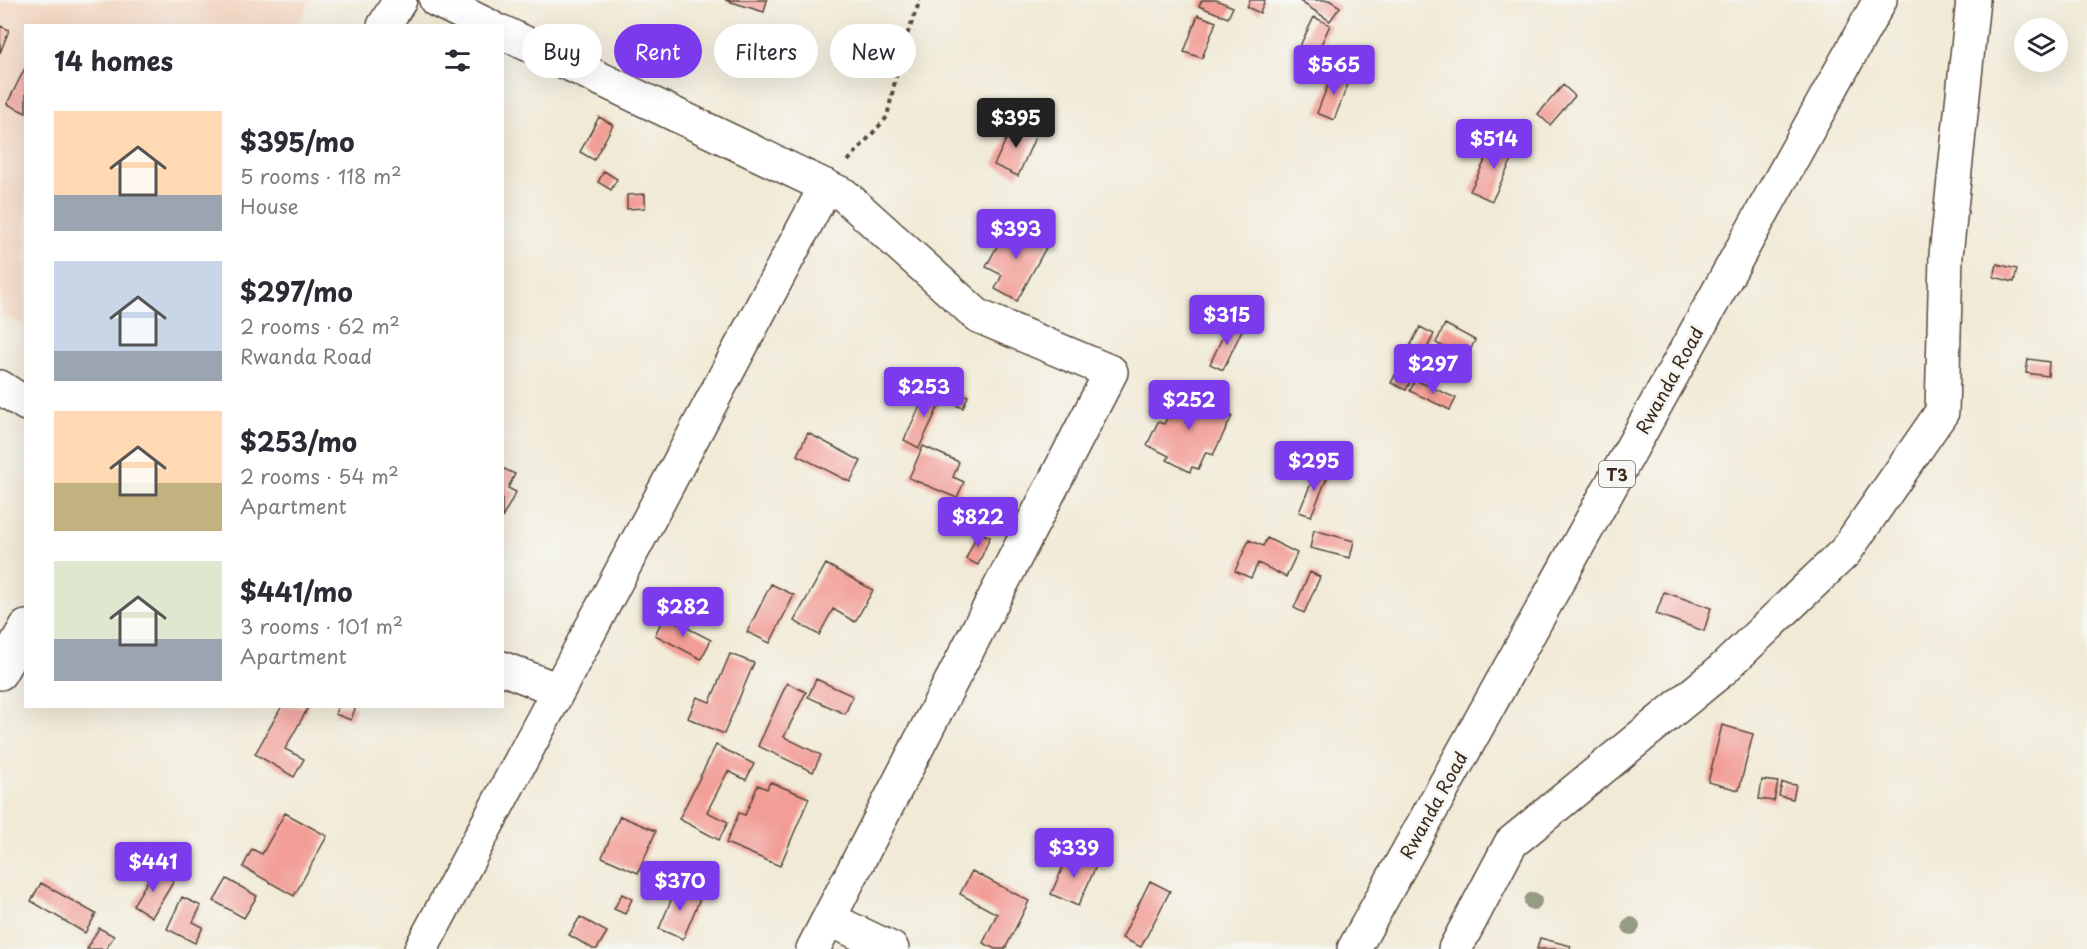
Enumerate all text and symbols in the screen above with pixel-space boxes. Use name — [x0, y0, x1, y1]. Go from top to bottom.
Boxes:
map controls — [2014, 18, 2068, 72]
button: layers — [2014, 18, 2068, 72]
chip: Buy — [522, 24, 602, 78]
chip: Rent — [614, 24, 702, 78]
chip: Filters — [714, 24, 818, 78]
chip: New — [830, 24, 916, 78]
text: 14 homes — [54, 41, 173, 80]
icon: filters — [441, 44, 474, 77]
pin: $565 — [1298, 45, 1370, 96]
text: $565 — [1308, 49, 1360, 79]
pin: $395 — [980, 98, 1052, 149]
text: $395 — [991, 102, 1041, 132]
pin: $514 — [1458, 119, 1530, 170]
text: $395/mo — [240, 122, 354, 161]
text: $514 — [1470, 123, 1518, 153]
icon: home — [102, 135, 174, 207]
text: 5 rooms · 118 m² — [240, 161, 402, 191]
text: House — [240, 191, 299, 221]
pin: $393 — [980, 209, 1052, 260]
text: $393 — [991, 213, 1041, 243]
text: $297/mo — [240, 272, 353, 311]
icon: home — [102, 285, 174, 357]
pin: $315 — [1191, 295, 1263, 346]
text: $315 — [1203, 299, 1251, 329]
text: 2 rooms · 62 m² — [240, 311, 400, 341]
street label: Rwanda Road — [1628, 321, 1710, 439]
text: Rwanda Road — [240, 341, 372, 371]
pin: $297 — [1397, 344, 1469, 395]
text: $297 — [1408, 348, 1458, 378]
pin: $253 — [888, 367, 960, 418]
text: $253 — [898, 371, 950, 401]
pin: $252 — [1153, 380, 1225, 431]
text: $252 — [1163, 384, 1215, 414]
text: $253/mo — [240, 422, 357, 461]
icon: home — [102, 435, 174, 507]
pin: $295 — [1278, 441, 1350, 492]
text: $295 — [1288, 445, 1340, 475]
text: 2 rooms · 54 m² — [240, 461, 399, 491]
road number: T3 — [1599, 461, 1635, 487]
text: Apartment — [240, 491, 347, 521]
pin: $822 — [942, 497, 1014, 548]
text: $822 — [952, 501, 1004, 531]
text: $441/mo — [240, 572, 352, 611]
icon: home — [102, 585, 174, 657]
pin: $282 — [647, 587, 719, 638]
text: $282 — [657, 591, 709, 621]
text: 3 rooms · 101 m² — [240, 611, 403, 641]
text: Apartment — [240, 641, 347, 671]
street label: Rwanda Road — [1392, 746, 1474, 864]
pin: $339 — [1038, 828, 1110, 879]
text: $339 — [1049, 832, 1099, 862]
pin: $441 — [117, 842, 189, 893]
text: $441 — [129, 846, 177, 876]
pin: $370 — [644, 861, 716, 912]
text: $370 — [654, 865, 706, 895]

